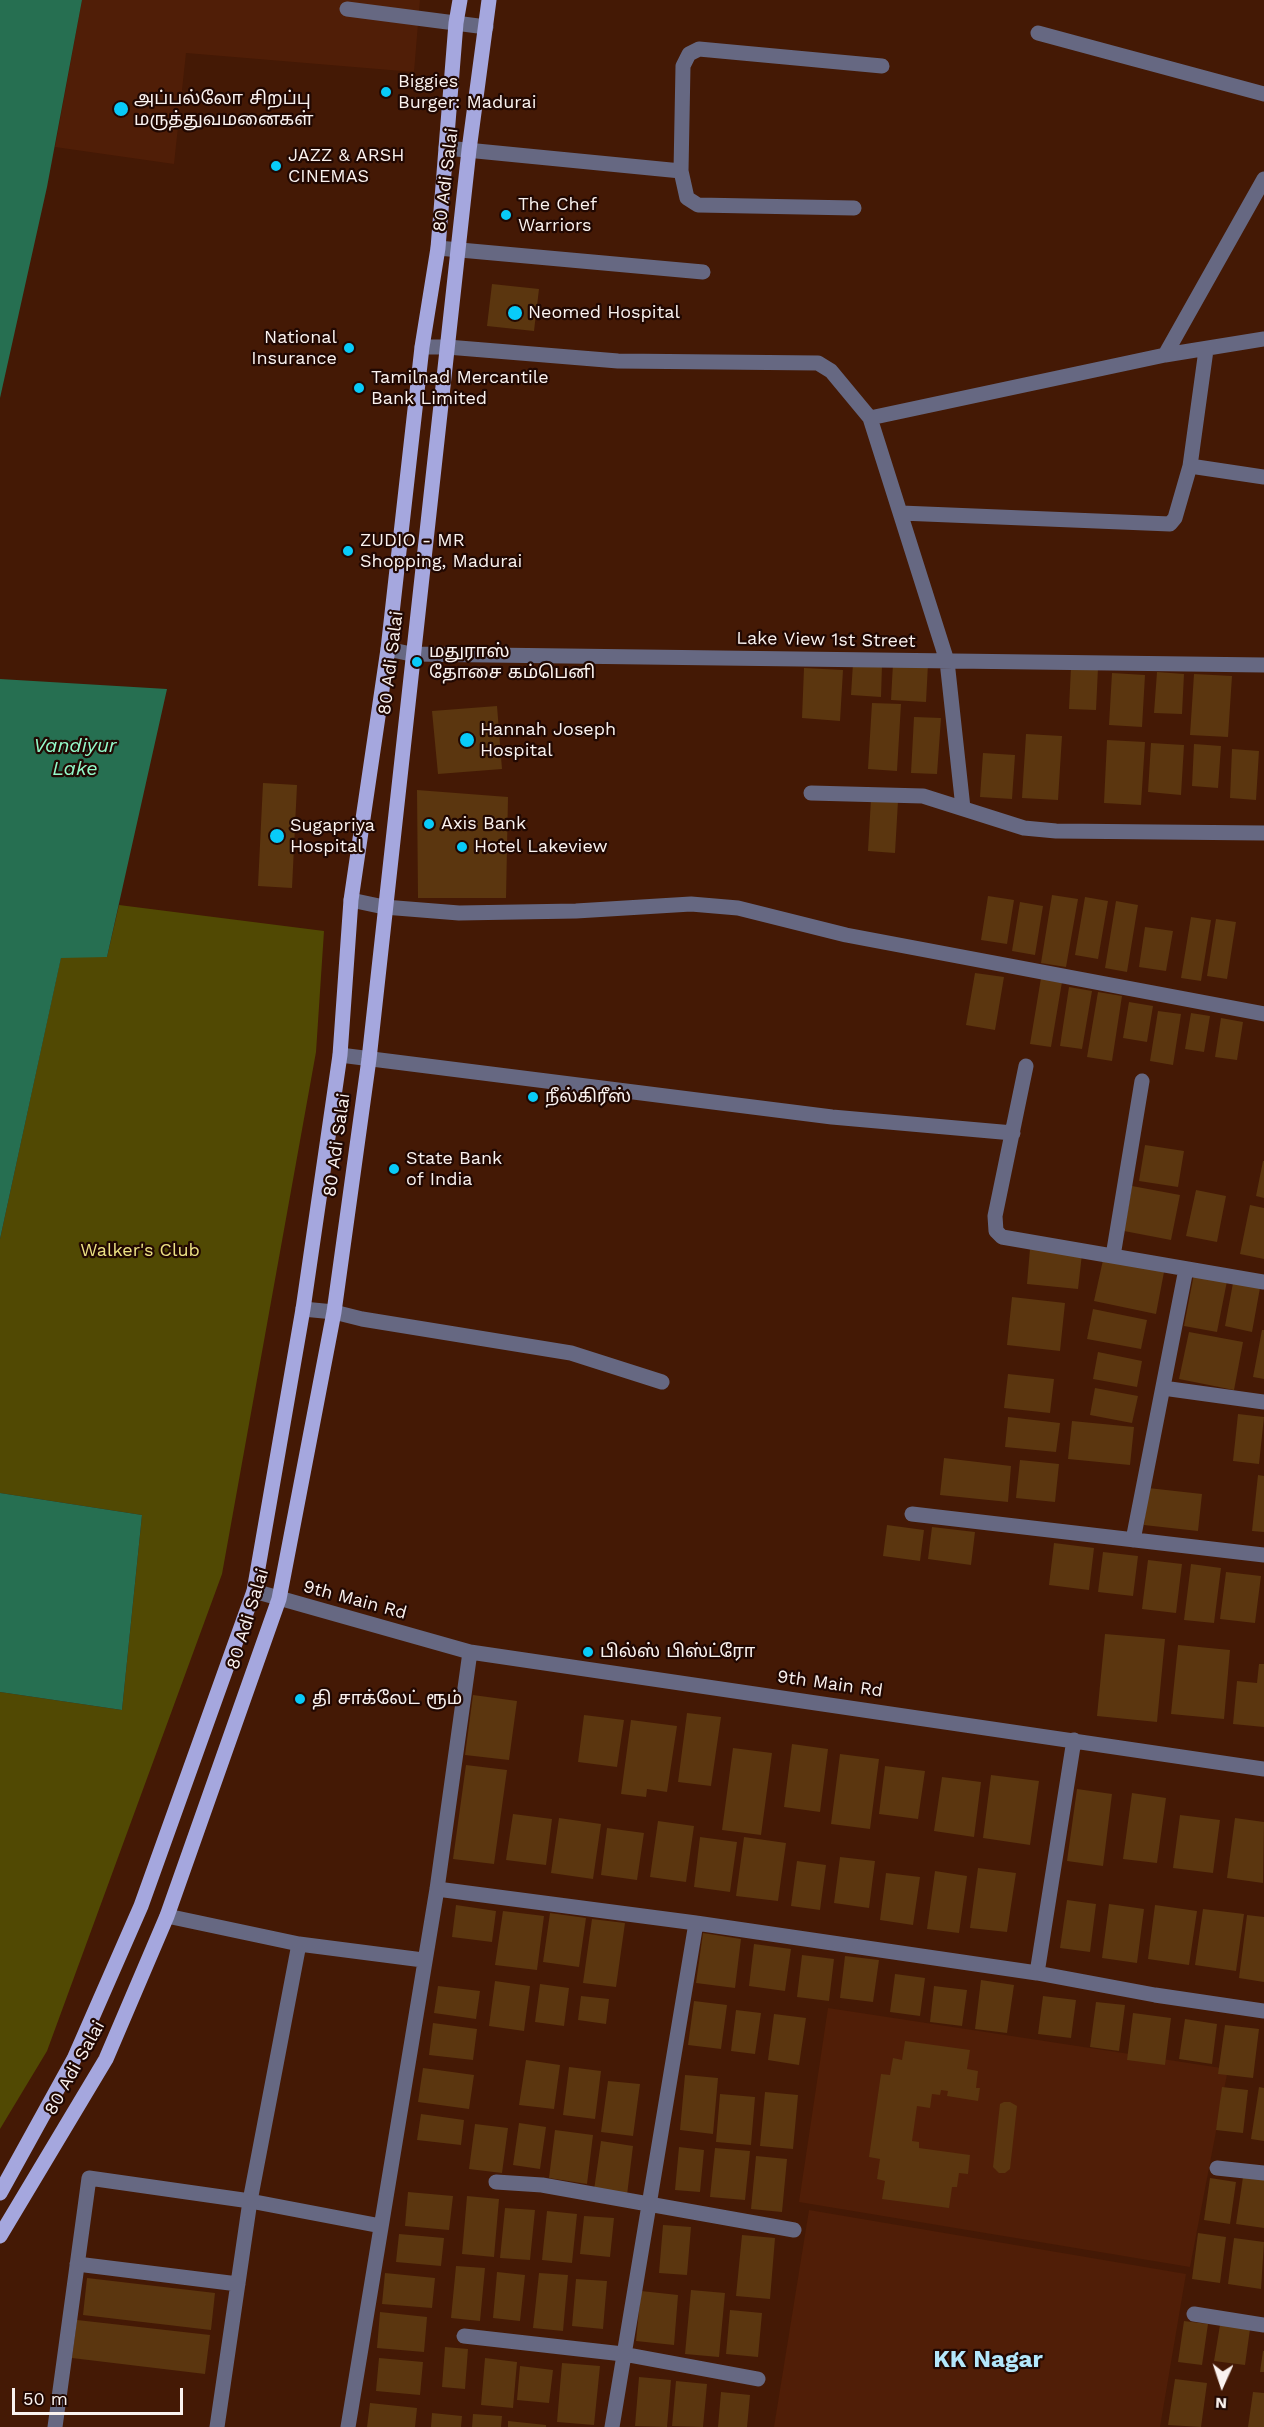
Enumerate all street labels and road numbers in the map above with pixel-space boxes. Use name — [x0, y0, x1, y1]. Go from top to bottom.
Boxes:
street label: 80 Adi Salai — [429, 127, 463, 233]
street label: 80 Adi Salai — [374, 610, 408, 716]
street label: Lake View 1st Street — [736, 628, 916, 652]
street label: 80 Adi Salai — [319, 1092, 355, 1198]
street label: 80 Adi Salai — [222, 1566, 274, 1672]
street label: 9th Main Rd — [301, 1576, 409, 1624]
street label: 9th Main Rd — [776, 1666, 884, 1702]
street label: 80 Adi Salai — [40, 2017, 110, 2119]

